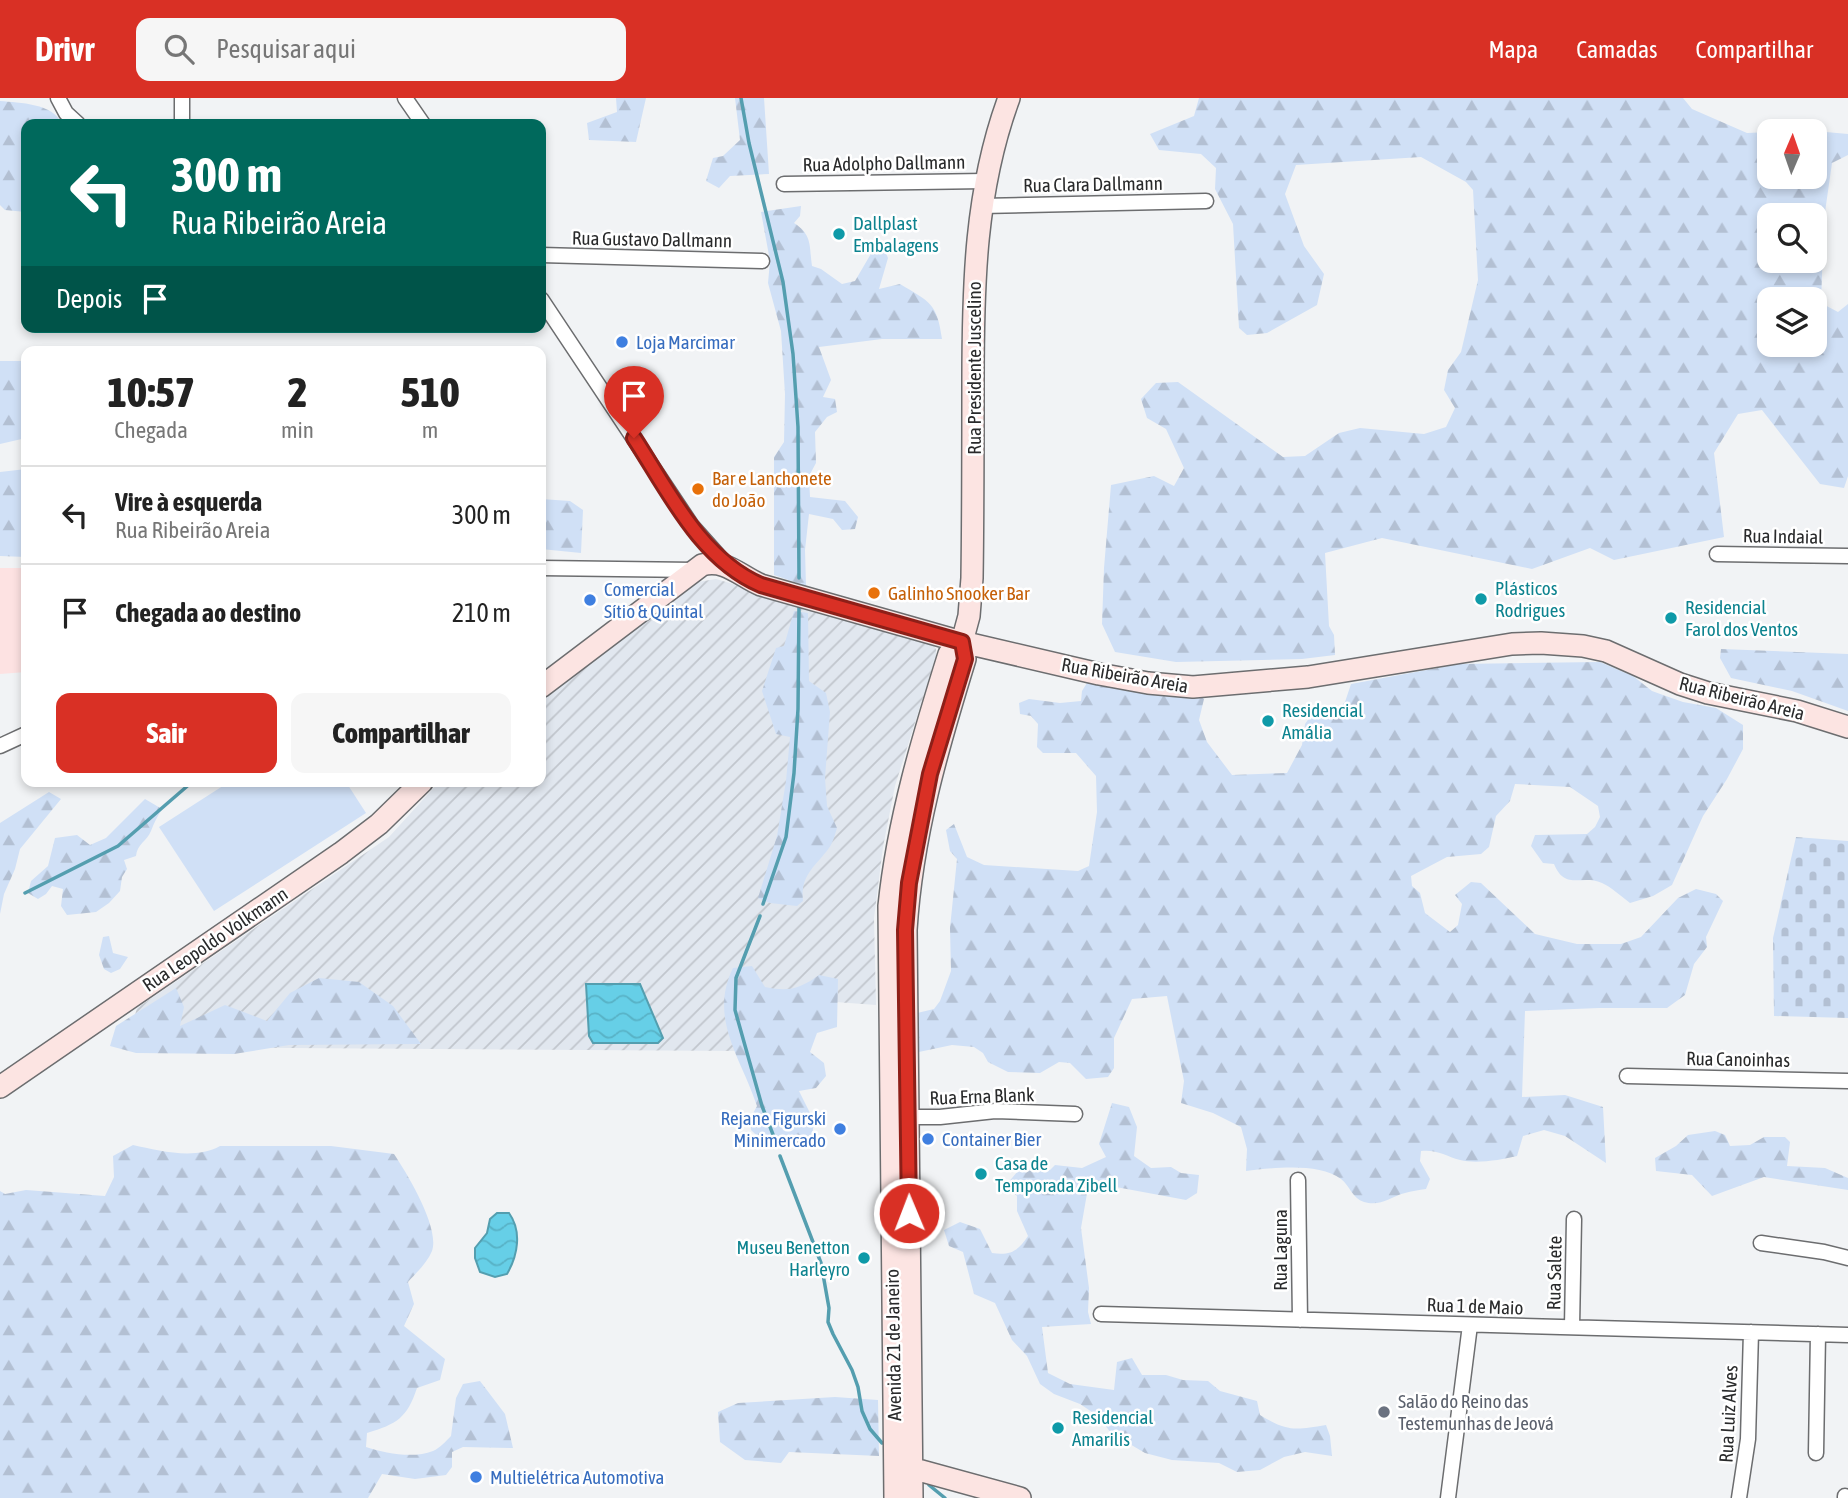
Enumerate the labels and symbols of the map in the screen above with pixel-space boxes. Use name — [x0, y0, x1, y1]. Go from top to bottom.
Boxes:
north arrow — [1757, 119, 1827, 189]
street label: Rua Adolpho Dallmann — [803, 151, 965, 175]
street label: Rua Clara Dallmann — [1023, 172, 1163, 196]
place label: Dallplast Embalagens — [853, 212, 939, 256]
marker: Dallplast Embalagens — [831, 226, 847, 242]
street label: Rua Gustavo Dallmann — [572, 227, 732, 251]
street label: Rua Presidente Juscelino — [963, 281, 985, 455]
place label: Loja Marcimar — [636, 331, 735, 353]
marker: Loja Marcimar — [614, 334, 630, 350]
pin — [604, 366, 664, 438]
place label: Bar e Lanchonete do João — [712, 467, 832, 511]
marker: Bar e Lanchonete do João — [690, 481, 706, 497]
street label: Rua Indaial — [1743, 524, 1823, 548]
place label: Plásticos Rodrigues — [1495, 577, 1565, 621]
place label: Comercial Sítio & Quintal — [604, 578, 703, 622]
place label: Galinho Snooker Bar — [888, 582, 1030, 604]
marker: Galinho Snooker Bar — [866, 585, 882, 601]
marker: Plásticos Rodrigues — [1473, 591, 1489, 607]
marker: Comercial Sítio & Quintal — [582, 592, 598, 608]
place label: Residencial Farol dos Ventos — [1685, 596, 1798, 640]
marker: Residencial Farol dos Ventos — [1663, 610, 1679, 626]
street label: Rua Ribeirão Areia — [1060, 653, 1190, 697]
street label: Rua Ribeirão Areia — [1677, 672, 1807, 724]
place label: Residencial Amália — [1282, 699, 1363, 743]
marker: Residencial Amália — [1260, 713, 1276, 729]
street label: Rua Leopoldo Volkmann — [138, 882, 292, 996]
street label: Rua Canoinhas — [1686, 1047, 1790, 1071]
street label: Rua Erna Blank — [929, 1083, 1035, 1109]
place label: Rejane Figurski Minimercado — [720, 1107, 826, 1151]
marker: Rejane Figurski Minimercado — [832, 1121, 848, 1137]
place label: Container Bier — [942, 1128, 1041, 1150]
marker: Container Bier — [920, 1131, 936, 1147]
place label: Casa de Temporada Zibell — [995, 1152, 1118, 1196]
marker: Casa de Temporada Zibell — [973, 1166, 989, 1182]
position arrow — [872, 1176, 946, 1250]
street label: Rua Laguna — [1269, 1209, 1291, 1291]
place label: Museu Benetton Harleyro — [737, 1236, 850, 1280]
street label: Rua Salete — [1542, 1236, 1566, 1310]
marker: Museu Benetton Harleyro — [856, 1250, 872, 1266]
street label: Avenida 21 de Janeiro — [881, 1269, 905, 1421]
street label: Rua 1 de Maio — [1426, 1293, 1524, 1319]
street label: Rua Luiz Alves — [1714, 1364, 1742, 1463]
place label: Salão do Reino das Testemunhas de Jeová — [1398, 1390, 1554, 1434]
marker: Salão do Reino das Testemunhas de Jeová — [1376, 1404, 1392, 1420]
place label: Residencial Amarilis — [1072, 1406, 1153, 1450]
marker: Residencial Amarilis — [1050, 1420, 1066, 1436]
place label: Multielétrica Automotiva — [490, 1466, 664, 1488]
marker: Multielétrica Automotiva — [468, 1469, 484, 1485]

